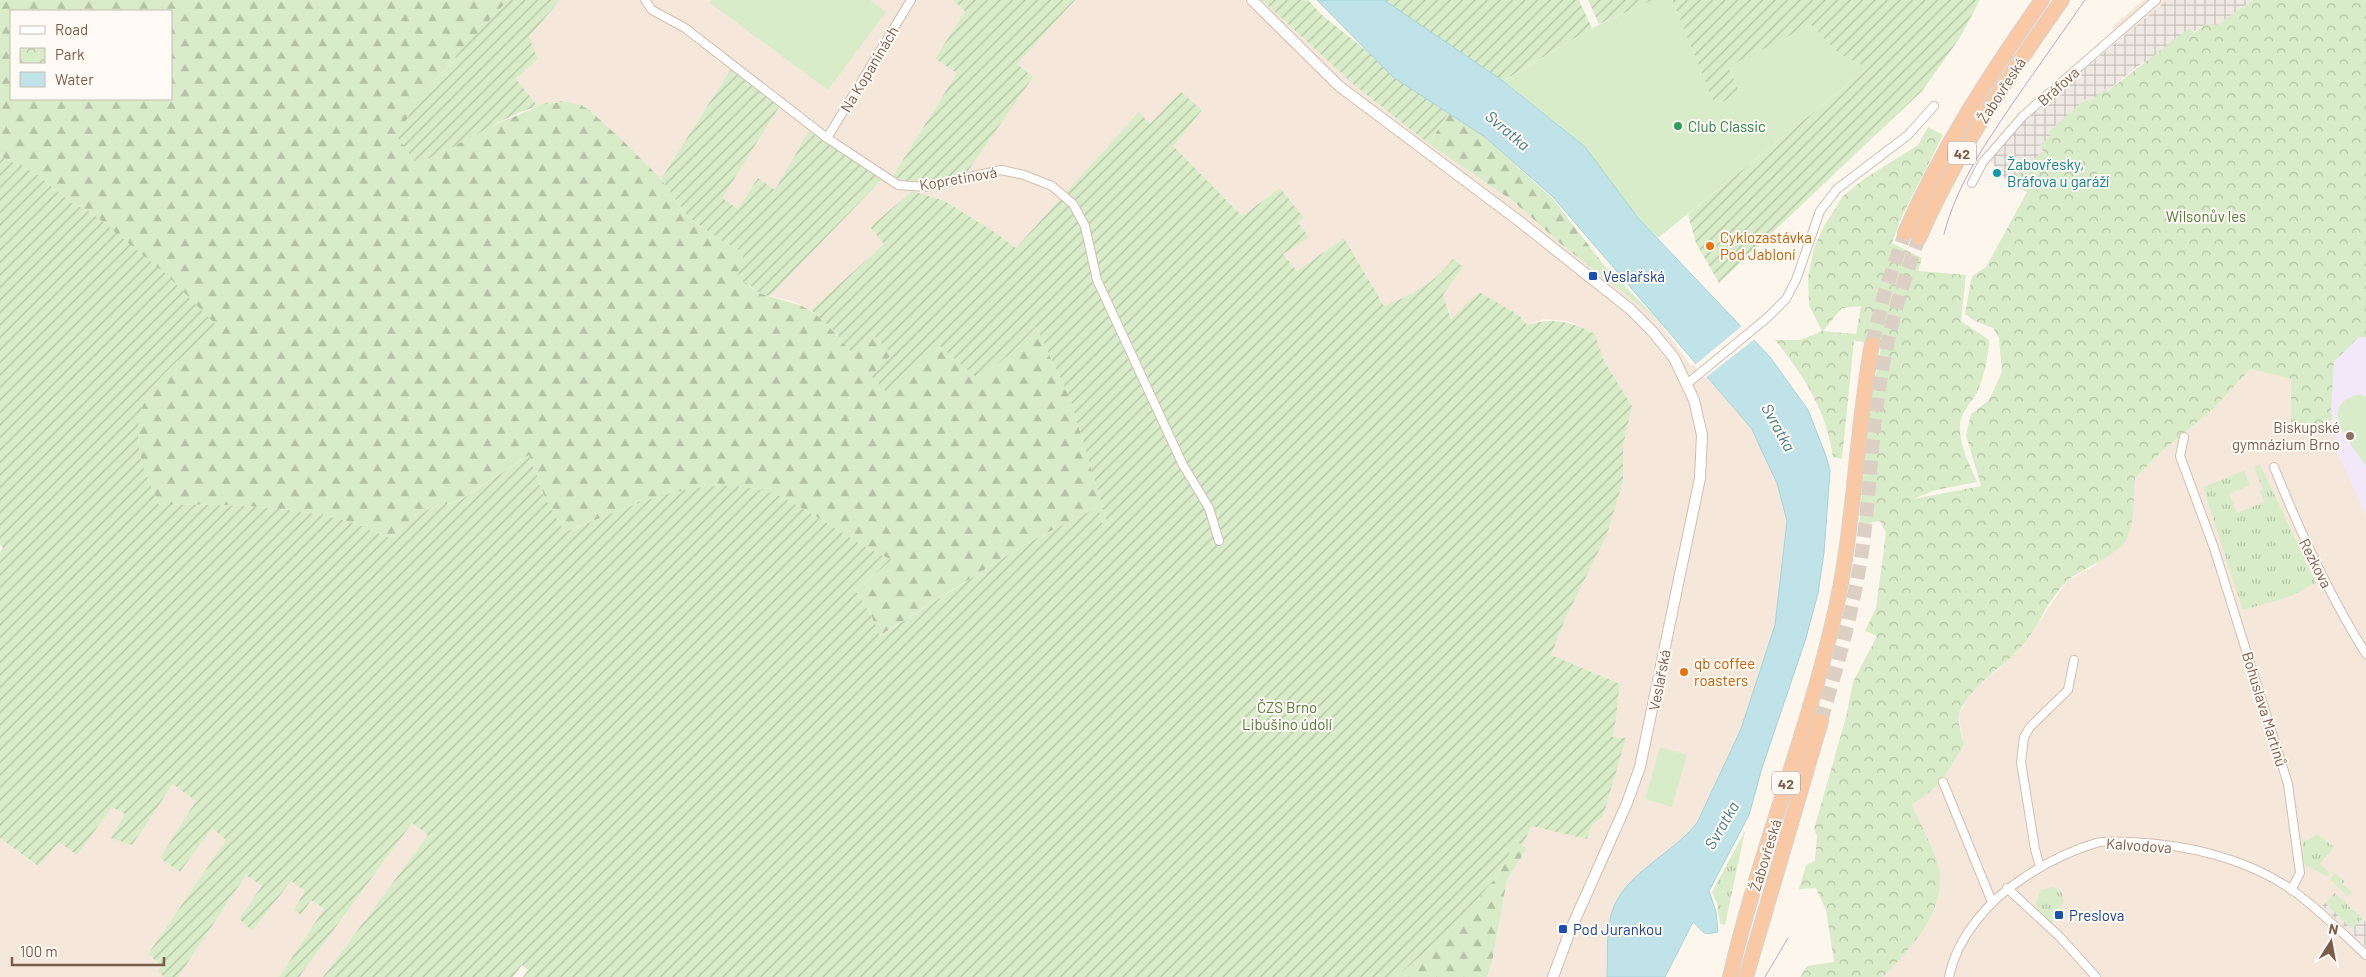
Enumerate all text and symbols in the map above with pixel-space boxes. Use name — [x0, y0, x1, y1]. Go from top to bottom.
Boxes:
legend — [10, 10, 172, 100]
text: Road — [55, 20, 88, 38]
street label: Na Kopaninách — [836, 23, 902, 115]
text: Park — [55, 45, 85, 63]
street label: Žabovřeská — [1973, 54, 2029, 126]
street label: Bráfova — [2034, 63, 2082, 109]
text: Water — [55, 70, 94, 88]
water label: Svratka — [1482, 106, 1534, 154]
place label: Club Classic — [1688, 117, 1766, 135]
marker: Club Classic — [1672, 120, 1684, 132]
road number: 42 — [1948, 142, 1976, 164]
place label: Žabovřesky, Bráfova u garáží — [2007, 155, 2109, 190]
street label: Kopretinová — [918, 162, 998, 194]
marker: Žabovřesky, Bráfova u garáží — [1991, 167, 2003, 179]
park label: Wilsonův les — [2166, 207, 2246, 225]
place label: Cyklozastávka Pod Jabloní — [1720, 228, 1812, 263]
marker: Cyklozastávka Pod Jabloní — [1704, 240, 1716, 252]
place label: Veslařská — [1603, 267, 1665, 285]
marker: Veslařská — [1587, 270, 1599, 282]
water label: Svratka — [1758, 400, 1800, 454]
place label: Biskupské gymnázium Brno — [2232, 418, 2340, 453]
marker: Biskupské gymnázium Brno — [2344, 430, 2356, 442]
street label: Rezkova — [2296, 535, 2336, 591]
street label: Veslařská — [1644, 648, 1674, 712]
street label: Bohuslava Martinů — [2239, 649, 2291, 769]
place label: qb coffee roasters — [1694, 654, 1755, 689]
marker: qb coffee roasters — [1678, 666, 1690, 678]
park label: ČZS Brno Libušino údolí — [1242, 698, 1332, 733]
road number: 42 — [1772, 771, 1800, 794]
water label: Svratka — [1700, 798, 1742, 852]
street label: Žabovřeská — [1746, 817, 1784, 893]
street label: Kalvodova — [2105, 834, 2173, 856]
place label: Preslova — [2069, 906, 2124, 924]
marker: Preslova — [2053, 909, 2065, 921]
north arrow — [2306, 917, 2356, 967]
place label: Pod Jurankou — [1573, 920, 1662, 938]
text: N — [2327, 920, 2340, 938]
marker: Pod Jurankou — [1557, 923, 1569, 935]
scale bar — [12, 934, 165, 966]
text: 100 m — [20, 942, 58, 960]

